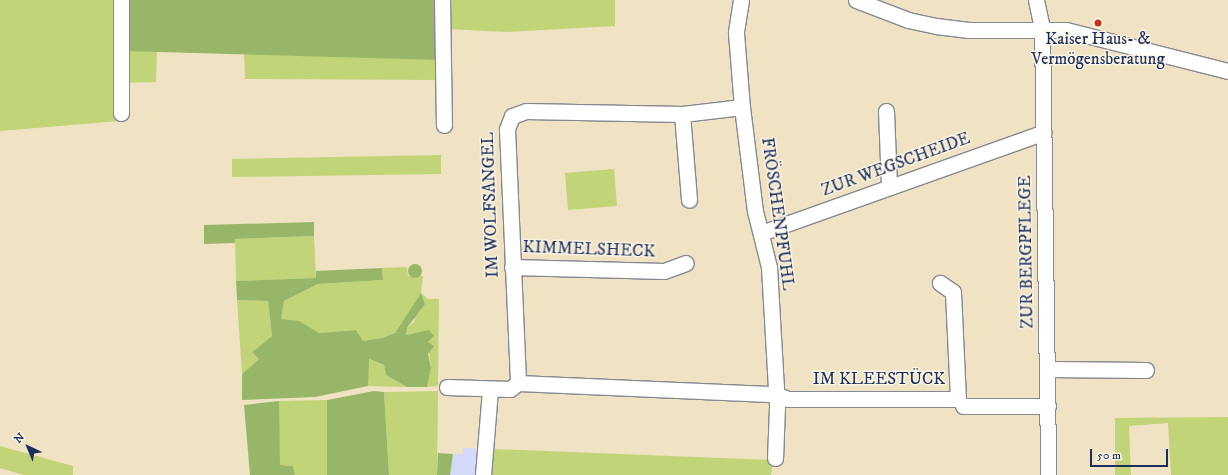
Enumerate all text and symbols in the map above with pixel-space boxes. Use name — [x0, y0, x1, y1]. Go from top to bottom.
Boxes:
marker: Kaiser Haus- & Vermögensberatung — [1093, 18, 1103, 28]
place label: Kaiser Haus- & Vermögensberatung — [1031, 30, 1165, 70]
street label: ZUR WEGSCHEIDE — [819, 129, 973, 201]
street label: IM WOLFSANGEL — [478, 132, 504, 278]
street label: FRÖSCHENPFUHL — [756, 136, 798, 292]
street label: ZUR BERGPFLEGE — [1015, 175, 1039, 329]
street label: KIMMELSHECK — [522, 237, 656, 263]
street label: IM KLEESTÜCK — [813, 370, 945, 390]
north arrow — [8, 427, 48, 467]
text: N — [12, 430, 28, 447]
scale bar — [1092, 441, 1170, 467]
text: 50 m — [1097, 448, 1121, 463]

